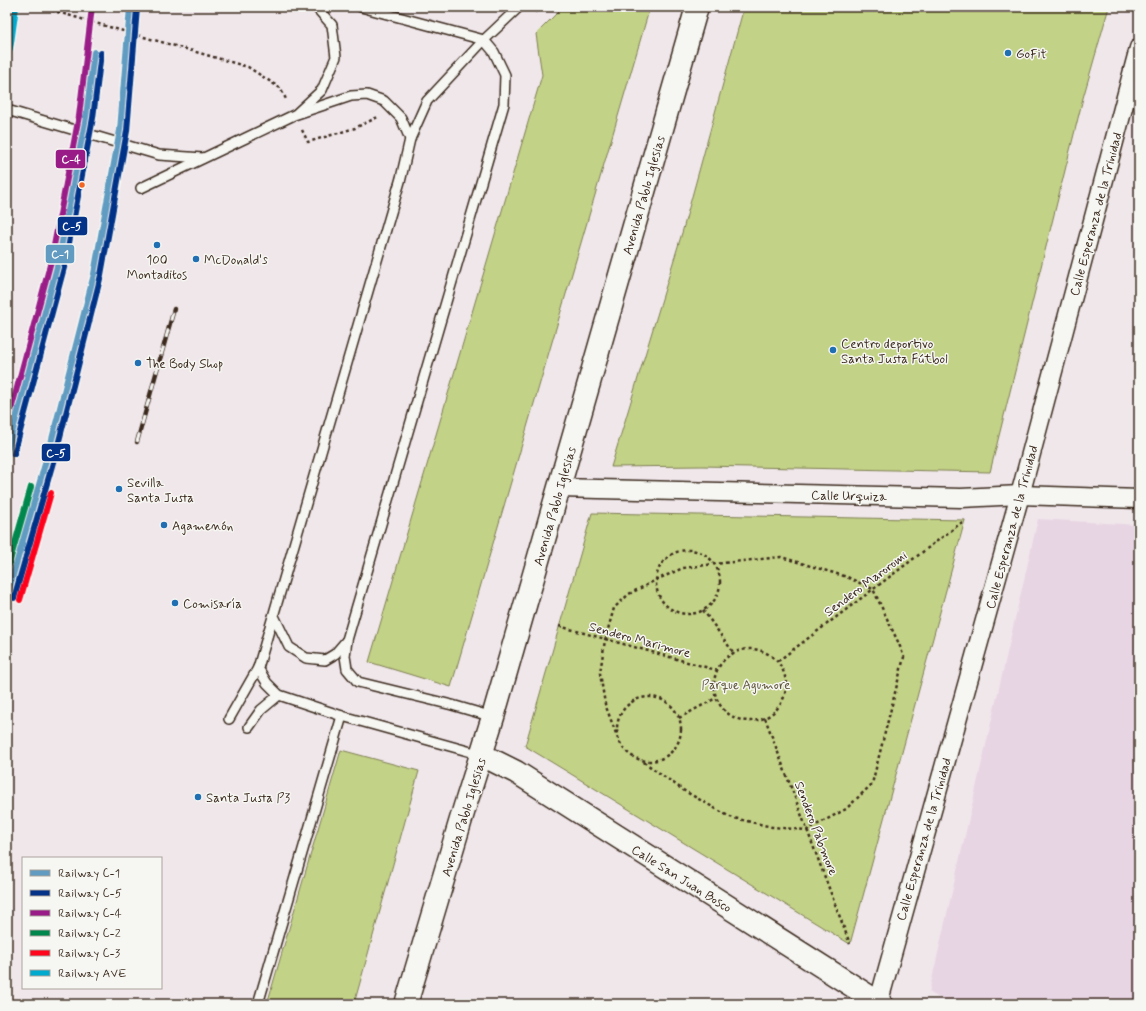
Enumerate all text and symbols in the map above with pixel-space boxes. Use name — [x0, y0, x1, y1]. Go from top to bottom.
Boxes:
place label: GoFit — [1016, 46, 1047, 63]
marker: GoFit — [1003, 48, 1013, 58]
street label: Calle Esperanza de la Trinidad — [1066, 131, 1126, 298]
street label: Avenida Pablo Iglesias — [619, 134, 670, 257]
line badge: C-4 — [55, 149, 86, 169]
text: C-4 — [61, 153, 81, 167]
unlabelled marker — [77, 180, 87, 190]
line badge: C-5 — [57, 216, 88, 236]
text: C-5 — [62, 220, 82, 234]
marker: 100 Montaditos — [152, 240, 162, 250]
line badge: C-1 — [45, 244, 75, 264]
text: C-1 — [51, 248, 69, 262]
place label: 100 Montaditos — [127, 252, 187, 284]
place label: McDonald's — [204, 252, 268, 269]
marker: McDonald's — [191, 254, 201, 264]
place label: Centro deportivo Santa Justa Fútbol — [841, 336, 948, 368]
marker: Centro deportivo Santa Justa Fútbol — [828, 345, 838, 355]
place label: The Body Shop — [146, 356, 223, 373]
marker: The Body Shop — [133, 358, 143, 368]
line badge: C-5 — [41, 443, 71, 462]
street label: Calle Esperanza de la Trinidad — [982, 444, 1042, 611]
street label: Avenida Pablo Iglesias — [530, 445, 581, 568]
text: C-5 — [46, 447, 66, 461]
place label: Sevilla Santa Justa — [127, 475, 194, 507]
marker: Sevilla Santa Justa — [114, 484, 124, 494]
street label: Calle Urquiza — [811, 487, 887, 506]
place label: Agamenón — [172, 518, 233, 535]
marker: Agamenón — [159, 520, 169, 530]
street label: Sendero Maroromi — [821, 547, 911, 621]
place label: Comisaría — [183, 596, 242, 613]
marker: Comisaría — [170, 598, 180, 608]
street label: Sendero Marimore — [587, 619, 692, 662]
park label: Parque Agumore — [702, 677, 790, 694]
street label: Avenida Pablo Iglesias — [438, 756, 491, 879]
street label: Calle Esperanza de la Trinidad — [893, 756, 956, 923]
street label: Sendero Pabmore — [790, 779, 841, 878]
place label: Santa Justa P3 — [206, 790, 290, 807]
marker: Santa Justa P3 — [193, 792, 203, 802]
street label: Calle San Juan Bosco — [628, 841, 735, 917]
legend — [22, 857, 162, 989]
text: Railway C-1 — [58, 866, 120, 882]
text: Railway C-5 — [58, 886, 122, 902]
text: Railway C-4 — [58, 906, 122, 922]
text: Railway C-2 — [58, 926, 121, 942]
text: Railway C-3 — [58, 946, 121, 962]
text: Railway AVE — [58, 966, 127, 982]

